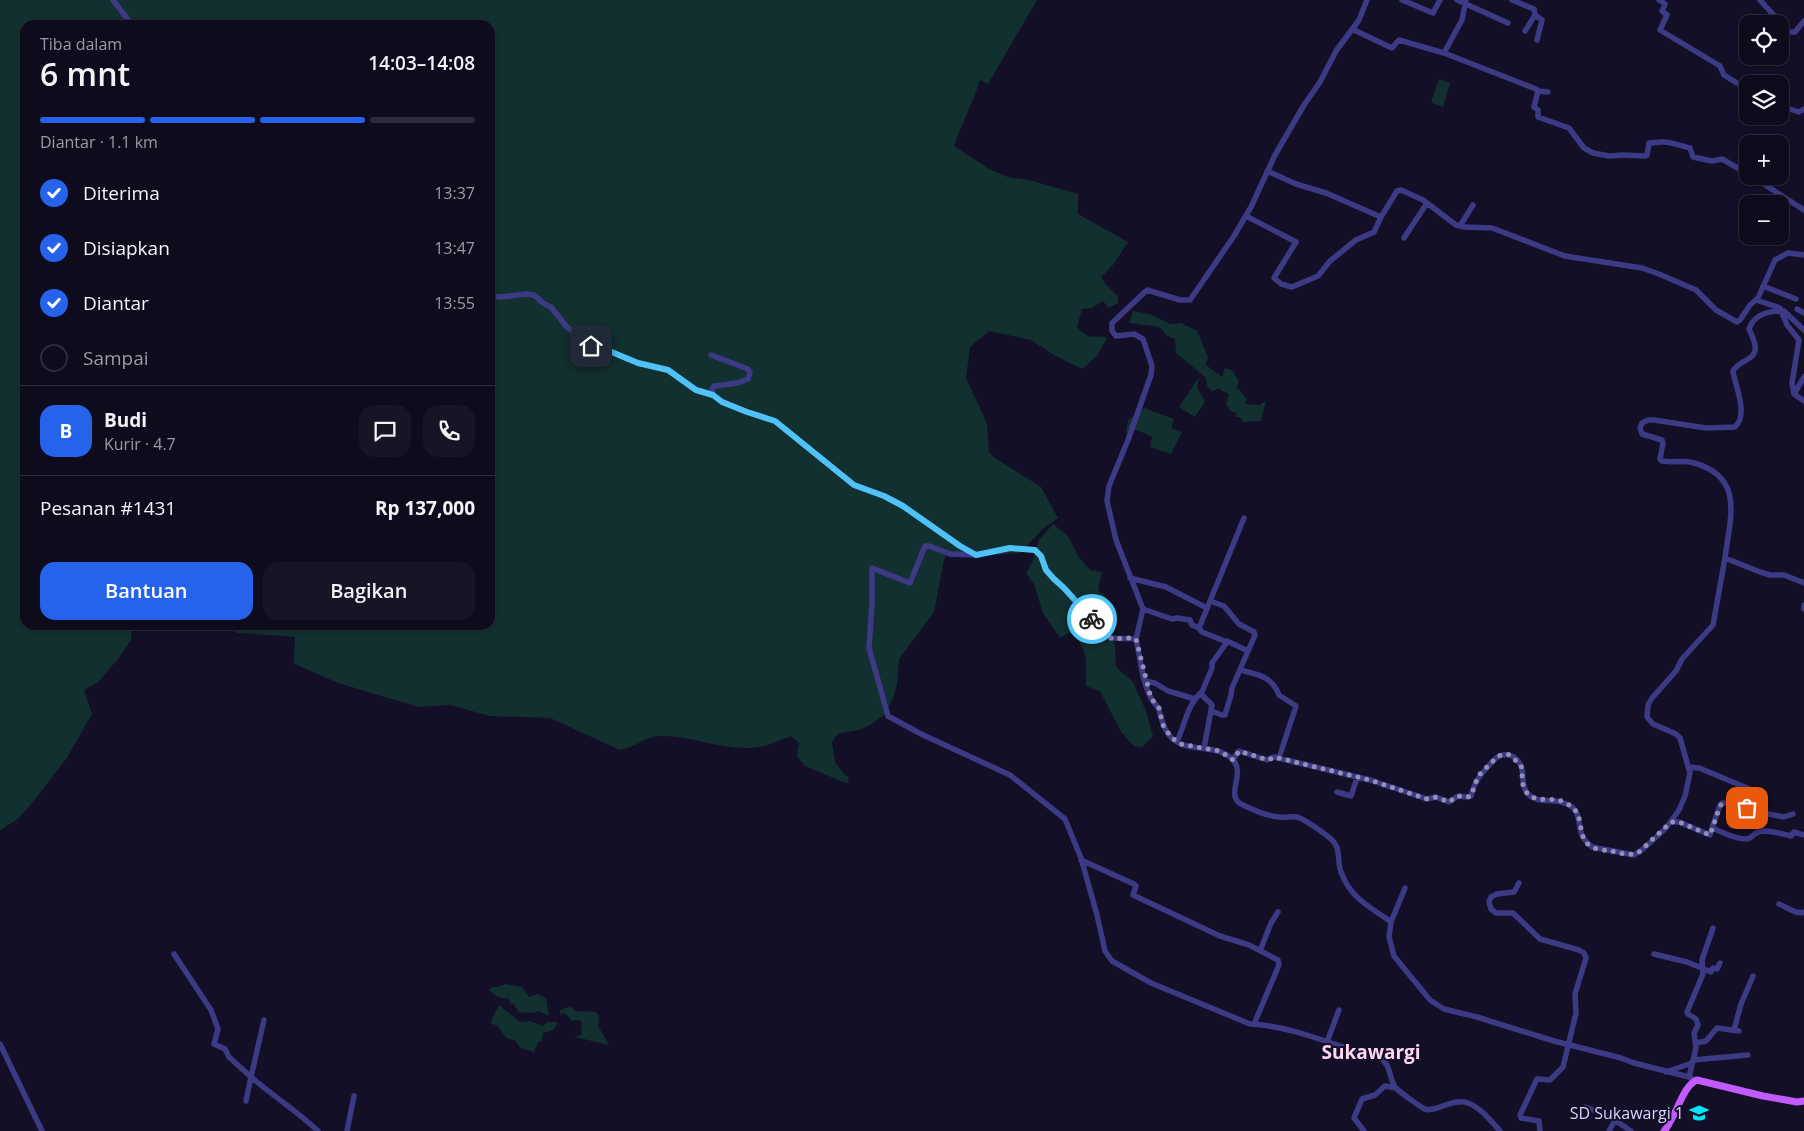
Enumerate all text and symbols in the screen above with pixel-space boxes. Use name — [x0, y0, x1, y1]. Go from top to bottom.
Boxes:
map controls — [1739, 15, 1789, 245]
button: locate — [1739, 15, 1789, 65]
text: Tiba dalam — [40, 33, 122, 55]
text: 14:03–14:08 — [368, 50, 475, 76]
text: 6 mnt — [40, 52, 130, 95]
button: layers — [1739, 75, 1789, 125]
text: Diantar · 1.1 km — [40, 131, 158, 153]
button: + — [1739, 135, 1789, 185]
icon: check — [40, 179, 68, 207]
text: Diterima — [83, 180, 160, 206]
text: 13:37 — [434, 182, 475, 204]
button: − — [1739, 195, 1789, 245]
icon: check — [40, 234, 68, 262]
text: Disiapkan — [83, 235, 170, 261]
text: 13:47 — [434, 237, 475, 259]
icon: check — [40, 289, 68, 317]
text: Diantar — [83, 290, 149, 316]
text: 13:55 — [434, 292, 475, 314]
pin — [570, 325, 612, 367]
icon: home — [577, 332, 605, 360]
text: Sampai — [83, 345, 149, 371]
button: chat — [359, 405, 411, 457]
button: phone — [423, 405, 475, 457]
text: Budi — [104, 407, 147, 433]
text: B — [60, 418, 72, 444]
text: Kurir · 4.7 — [104, 433, 176, 455]
text: Pesanan #1431 — [40, 495, 176, 521]
text: Rp 137,000 — [375, 495, 475, 521]
button: Bantuan — [40, 562, 253, 620]
button: Bagikan — [263, 562, 475, 620]
courier — [1067, 594, 1117, 644]
icon: bike — [1078, 605, 1106, 633]
pin — [1726, 787, 1768, 829]
icon: bag — [1733, 794, 1761, 822]
district label: Sukawargi — [1321, 1039, 1421, 1065]
place label: SD Sukawargi 1 — [1570, 1102, 1684, 1124]
school or university icon: SD Sukawargi 1 — [1688, 1102, 1710, 1124]

